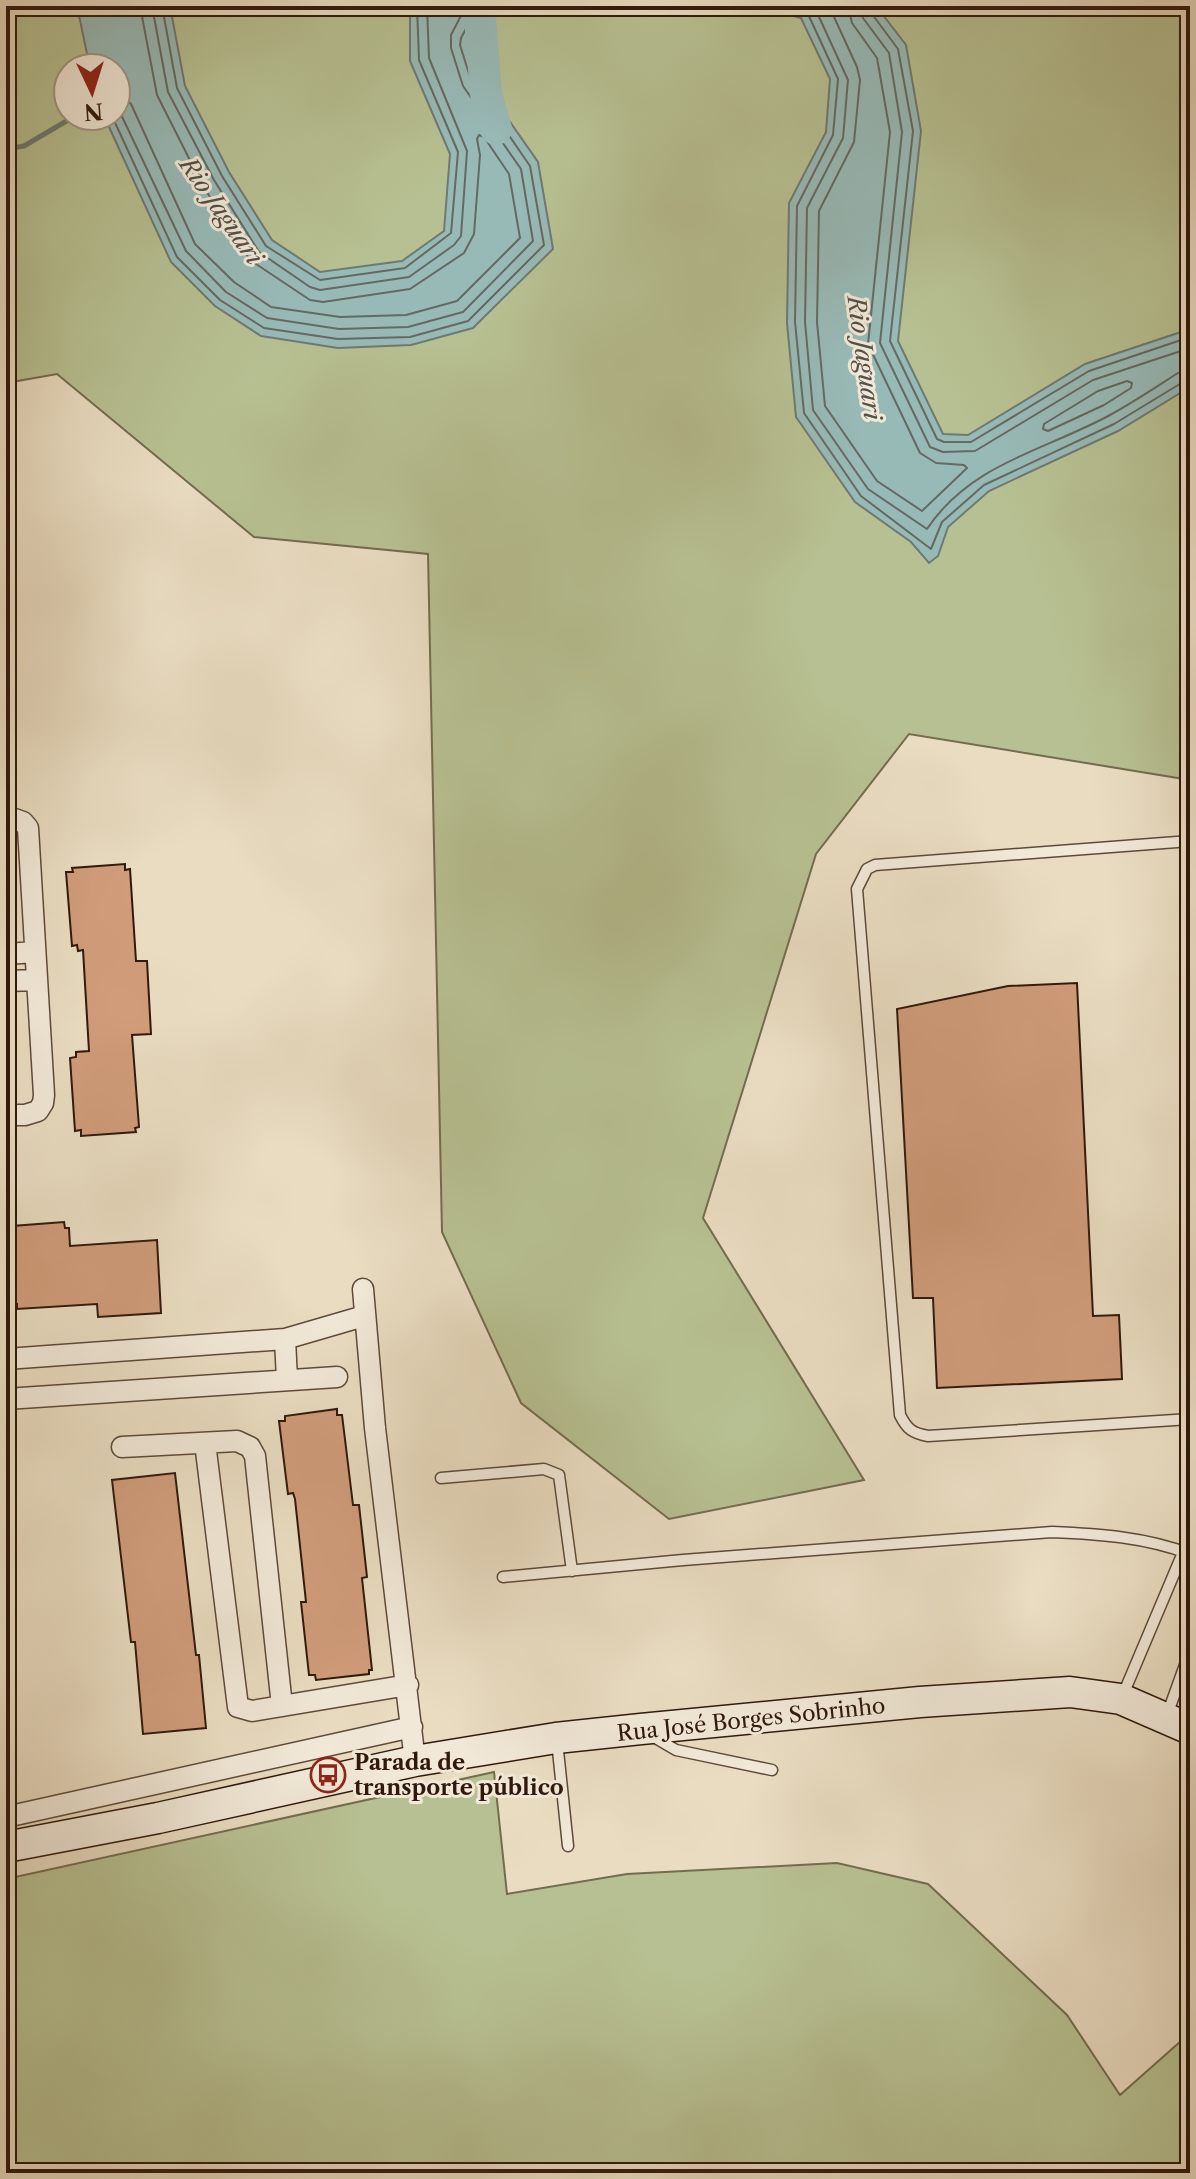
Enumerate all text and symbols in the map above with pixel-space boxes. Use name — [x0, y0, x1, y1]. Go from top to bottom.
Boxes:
north arrow — [52, 52, 132, 132]
text: N — [83, 97, 104, 126]
water label: Rio Jaguari — [173, 150, 270, 271]
water label: Rio Jaguari — [841, 292, 888, 423]
street label: Rua José Borges Sobrinho — [615, 1692, 887, 1747]
place label: Parada de transporte público — [354, 1749, 564, 1801]
bus stop icon: Parada de transporte público — [309, 1756, 347, 1794]

